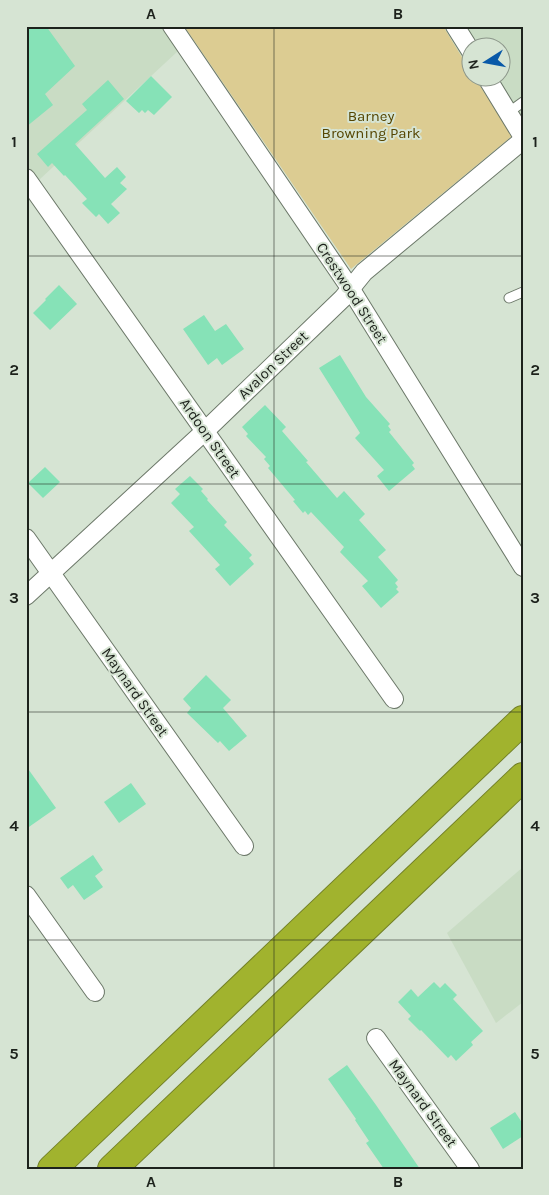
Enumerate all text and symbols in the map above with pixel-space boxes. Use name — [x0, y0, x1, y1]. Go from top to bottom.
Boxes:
text: A — [146, 4, 156, 23]
text: B — [393, 4, 403, 23]
north arrow — [462, 38, 512, 88]
text: N — [464, 58, 483, 71]
park label: Barney Browning Park — [322, 107, 420, 142]
text: 1 — [11, 132, 17, 151]
text: 1 — [532, 132, 538, 151]
street label: Crestwood Street — [313, 239, 392, 347]
street label: Avalon Street — [234, 327, 312, 403]
text: 2 — [9, 360, 19, 379]
text: 2 — [530, 360, 540, 379]
street label: Ardoon Street — [176, 395, 244, 482]
text: 3 — [9, 588, 19, 607]
text: 3 — [530, 588, 540, 607]
street label: Maynard Street — [98, 644, 172, 740]
text: 4 — [9, 816, 19, 835]
text: 4 — [530, 816, 540, 835]
text: 5 — [9, 1044, 19, 1063]
text: 5 — [530, 1044, 540, 1063]
street label: Maynard Street — [385, 1056, 461, 1151]
text: A — [146, 1172, 156, 1191]
text: B — [393, 1172, 403, 1191]

